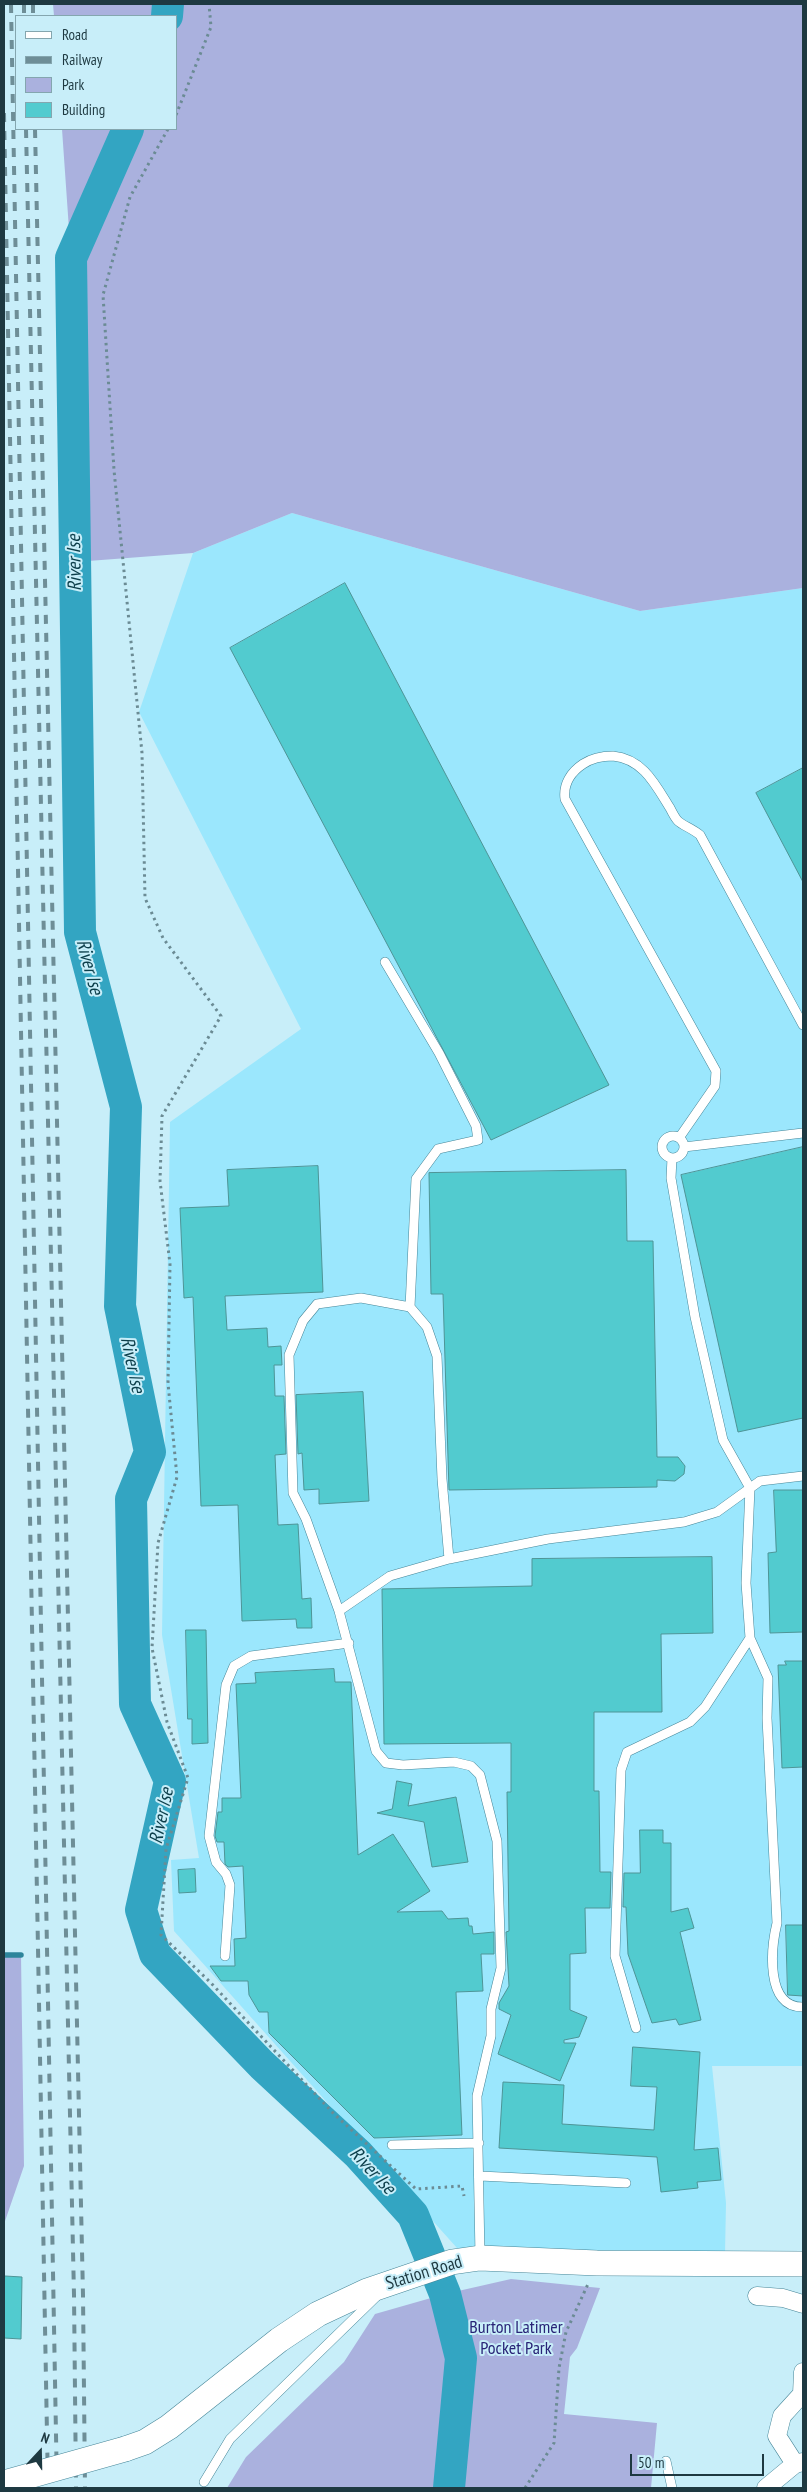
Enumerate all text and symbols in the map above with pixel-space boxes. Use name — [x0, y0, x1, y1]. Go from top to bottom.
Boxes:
legend — [15, 15, 178, 130]
text: Road — [62, 25, 88, 44]
text: Railway — [62, 50, 102, 69]
text: Park — [62, 75, 84, 94]
text: Building — [62, 100, 105, 119]
water label: River Ise — [63, 535, 87, 591]
water label: River Ise — [71, 937, 107, 997]
water label: River Ise — [115, 1335, 149, 1395]
water label: River Ise — [145, 1786, 179, 1846]
water label: River Ise — [344, 2143, 400, 2199]
street label: Station Road — [383, 2251, 465, 2295]
park label: Burton Latimer Pocket Park — [469, 2317, 563, 2360]
north arrow — [15, 2427, 65, 2477]
text: N — [39, 2428, 52, 2448]
scale bar — [632, 2444, 766, 2476]
text: 50 m — [638, 2453, 664, 2472]

